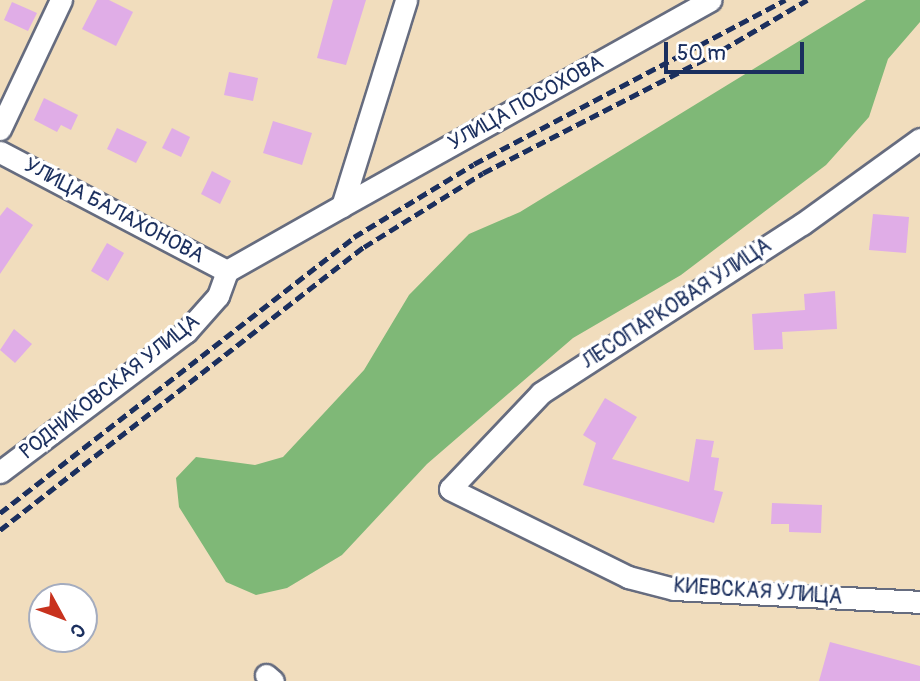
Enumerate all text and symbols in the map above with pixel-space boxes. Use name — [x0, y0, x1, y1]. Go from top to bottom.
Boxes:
scale bar — [668, 28, 808, 72]
text: 50 m — [677, 40, 726, 67]
street label: УЛИЦА ПОСОХОВА — [444, 50, 608, 156]
street label: УЛИЦА БАЛАХОНОВА — [20, 153, 208, 269]
street label: ЛЕСОПАРКОВАЯ УЛИЦА — [578, 233, 776, 375]
street label: РОДНИКОВСКАЯ УЛИЦА — [15, 309, 205, 465]
street label: КИЕВСКАЯ УЛИЦА — [673, 574, 843, 610]
north arrow — [28, 583, 98, 653]
text: С — [64, 618, 90, 643]

